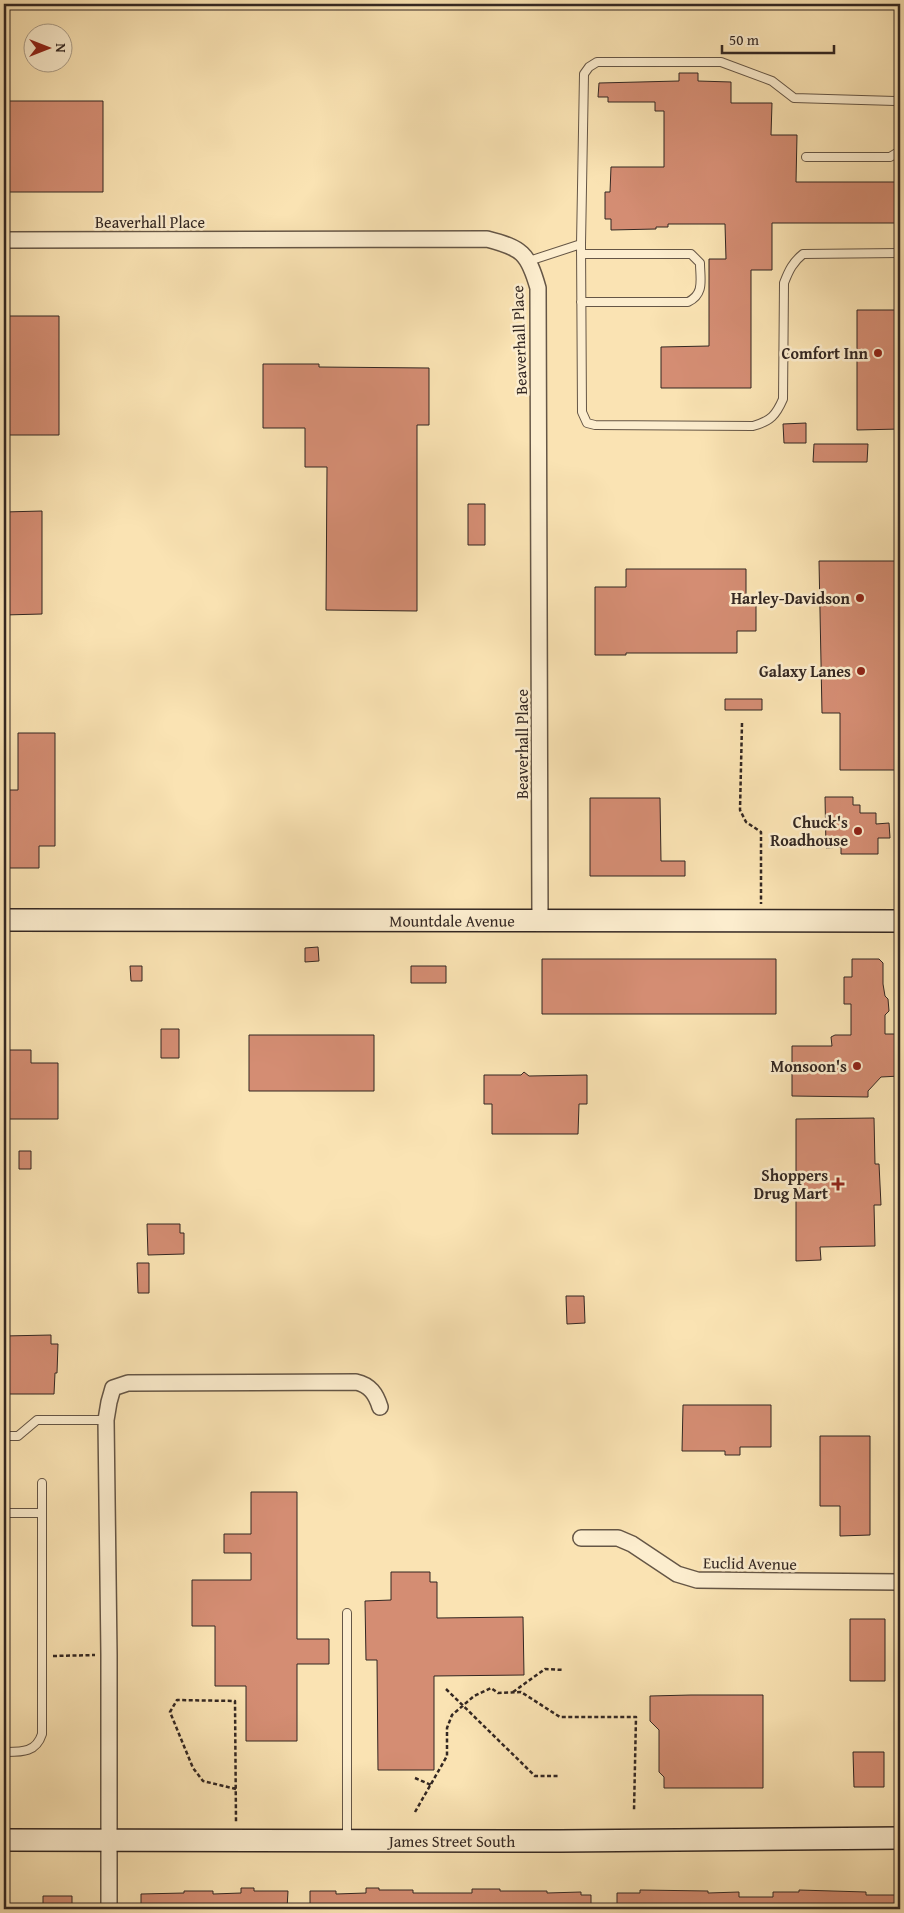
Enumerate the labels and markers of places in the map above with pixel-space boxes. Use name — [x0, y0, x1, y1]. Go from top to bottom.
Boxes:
place label: Comfort Inn — [781, 341, 869, 365]
marker: Comfort Inn — [872, 347, 884, 359]
place label: Harley-Davidson — [731, 586, 851, 610]
marker: Harley-Davidson — [854, 592, 866, 604]
place label: Galaxy Lanes — [759, 659, 851, 683]
marker: Galaxy Lanes — [855, 665, 867, 677]
place label: Chuck's Roadhouse — [770, 810, 848, 852]
marker: Chuck's Roadhouse — [852, 825, 864, 837]
place label: Monsoon's — [771, 1054, 847, 1078]
marker: Monsoon's — [851, 1060, 863, 1072]
place label: Shoppers Drug Mart — [754, 1163, 828, 1205]
marker: Shoppers Drug Mart — [832, 1178, 844, 1190]

